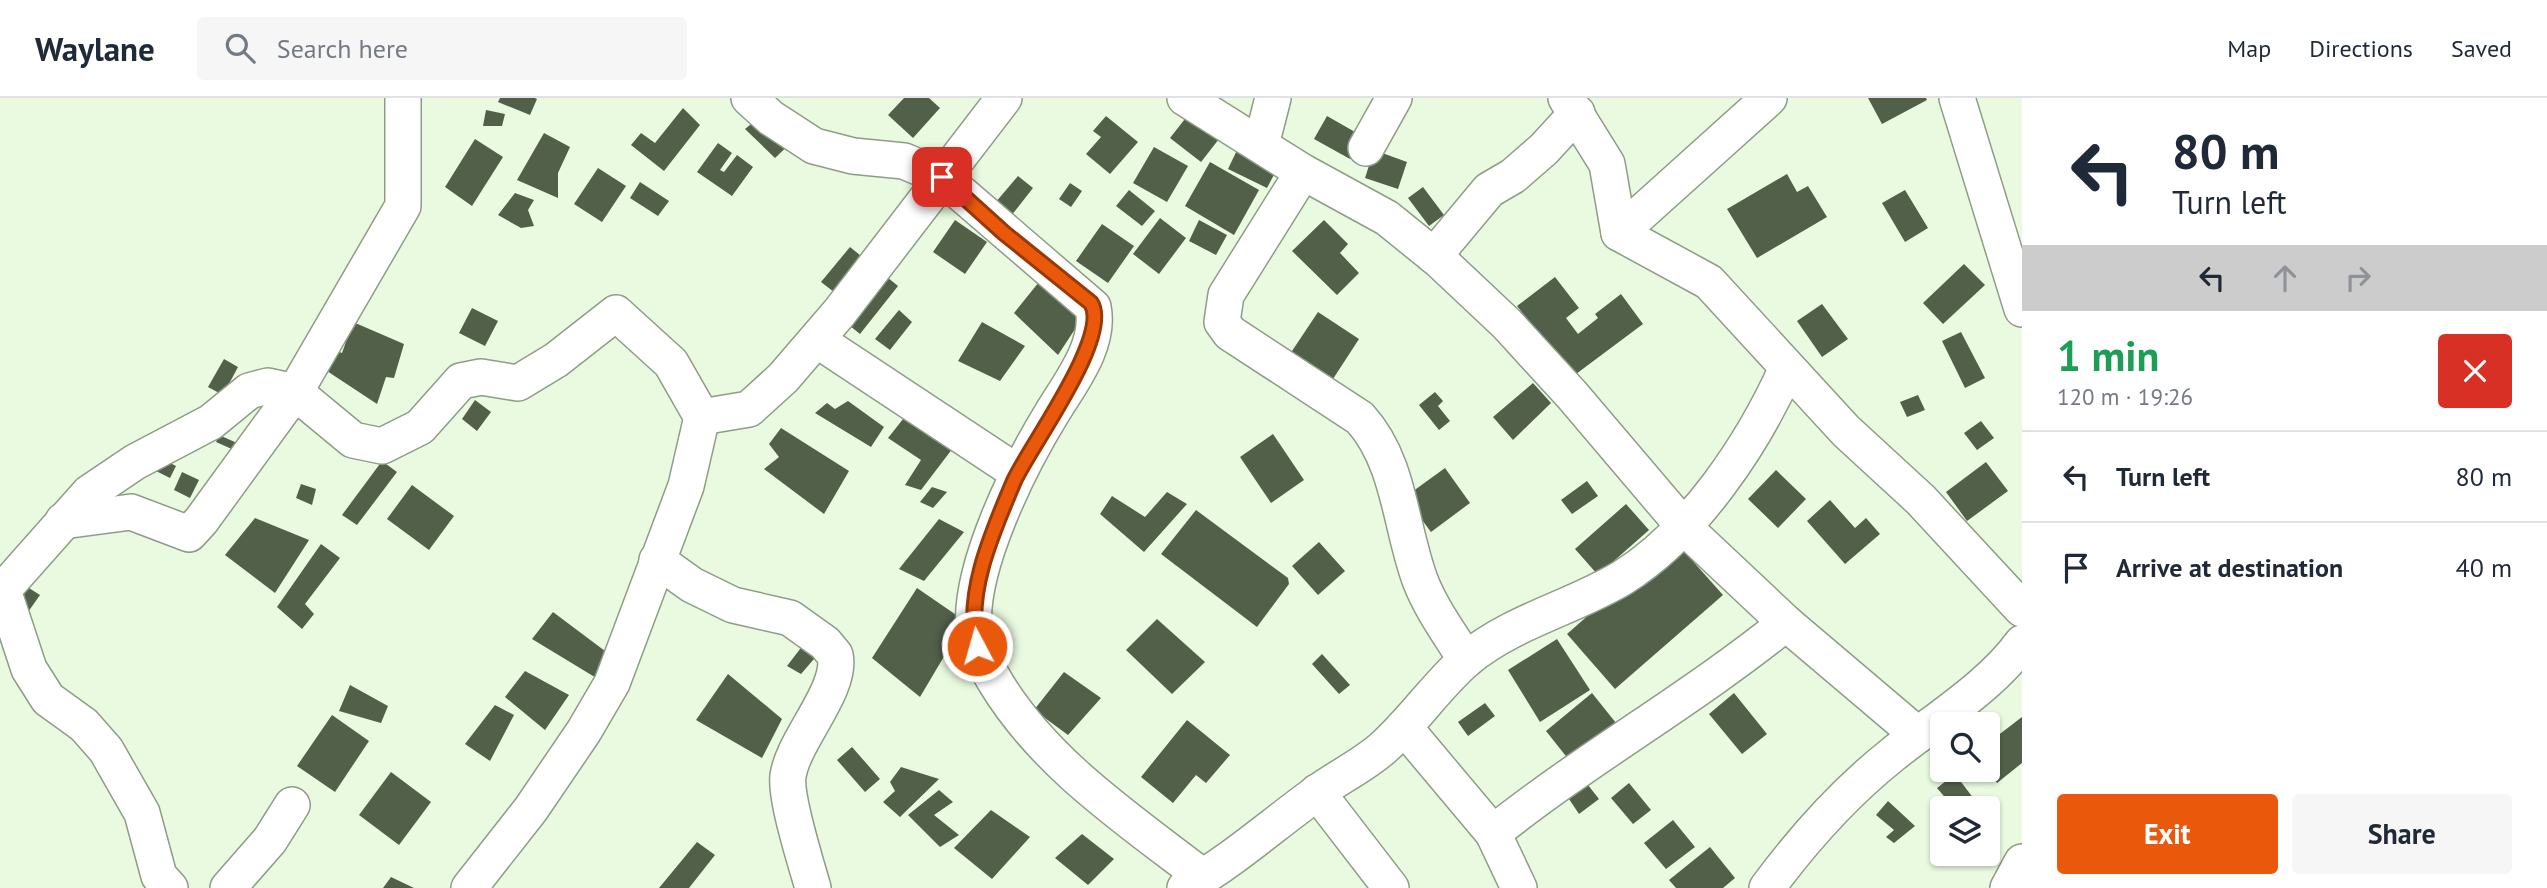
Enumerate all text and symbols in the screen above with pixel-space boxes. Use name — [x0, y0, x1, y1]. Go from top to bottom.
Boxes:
search box — [197, 17, 687, 80]
text: Waylane — [35, 27, 155, 70]
icon: search — [221, 29, 259, 67]
text: Search here — [277, 32, 408, 65]
text: Map — [2227, 33, 2271, 64]
text: Directions — [2309, 33, 2413, 64]
text: Saved — [2451, 33, 2512, 64]
text: 80 m — [2172, 119, 2279, 183]
icon: left — [2057, 126, 2148, 217]
pin — [912, 147, 972, 207]
icon: arrive — [923, 158, 961, 196]
text: Turn left — [2172, 181, 2287, 223]
icon: left — [2193, 259, 2231, 297]
icon: ahead — [2266, 259, 2304, 297]
icon: right — [2339, 259, 2377, 297]
text: 1 min — [2057, 328, 2159, 383]
button: close — [2438, 334, 2512, 408]
text: 120 m · 19:26 — [2057, 382, 2193, 411]
icon: left — [2057, 458, 2095, 496]
text: Turn left — [2116, 460, 2210, 493]
text: 80 m — [2456, 460, 2512, 493]
icon: arrive — [2057, 549, 2095, 587]
text: Arrive at destination — [2116, 551, 2343, 584]
text: 40 m — [2456, 551, 2512, 584]
position arrow — [940, 609, 1014, 683]
map controls — [1930, 712, 2000, 866]
button: search — [1930, 712, 2000, 782]
button: Exit — [2057, 794, 2278, 874]
button: Share — [2292, 794, 2512, 874]
button: layers — [1930, 796, 2000, 866]

